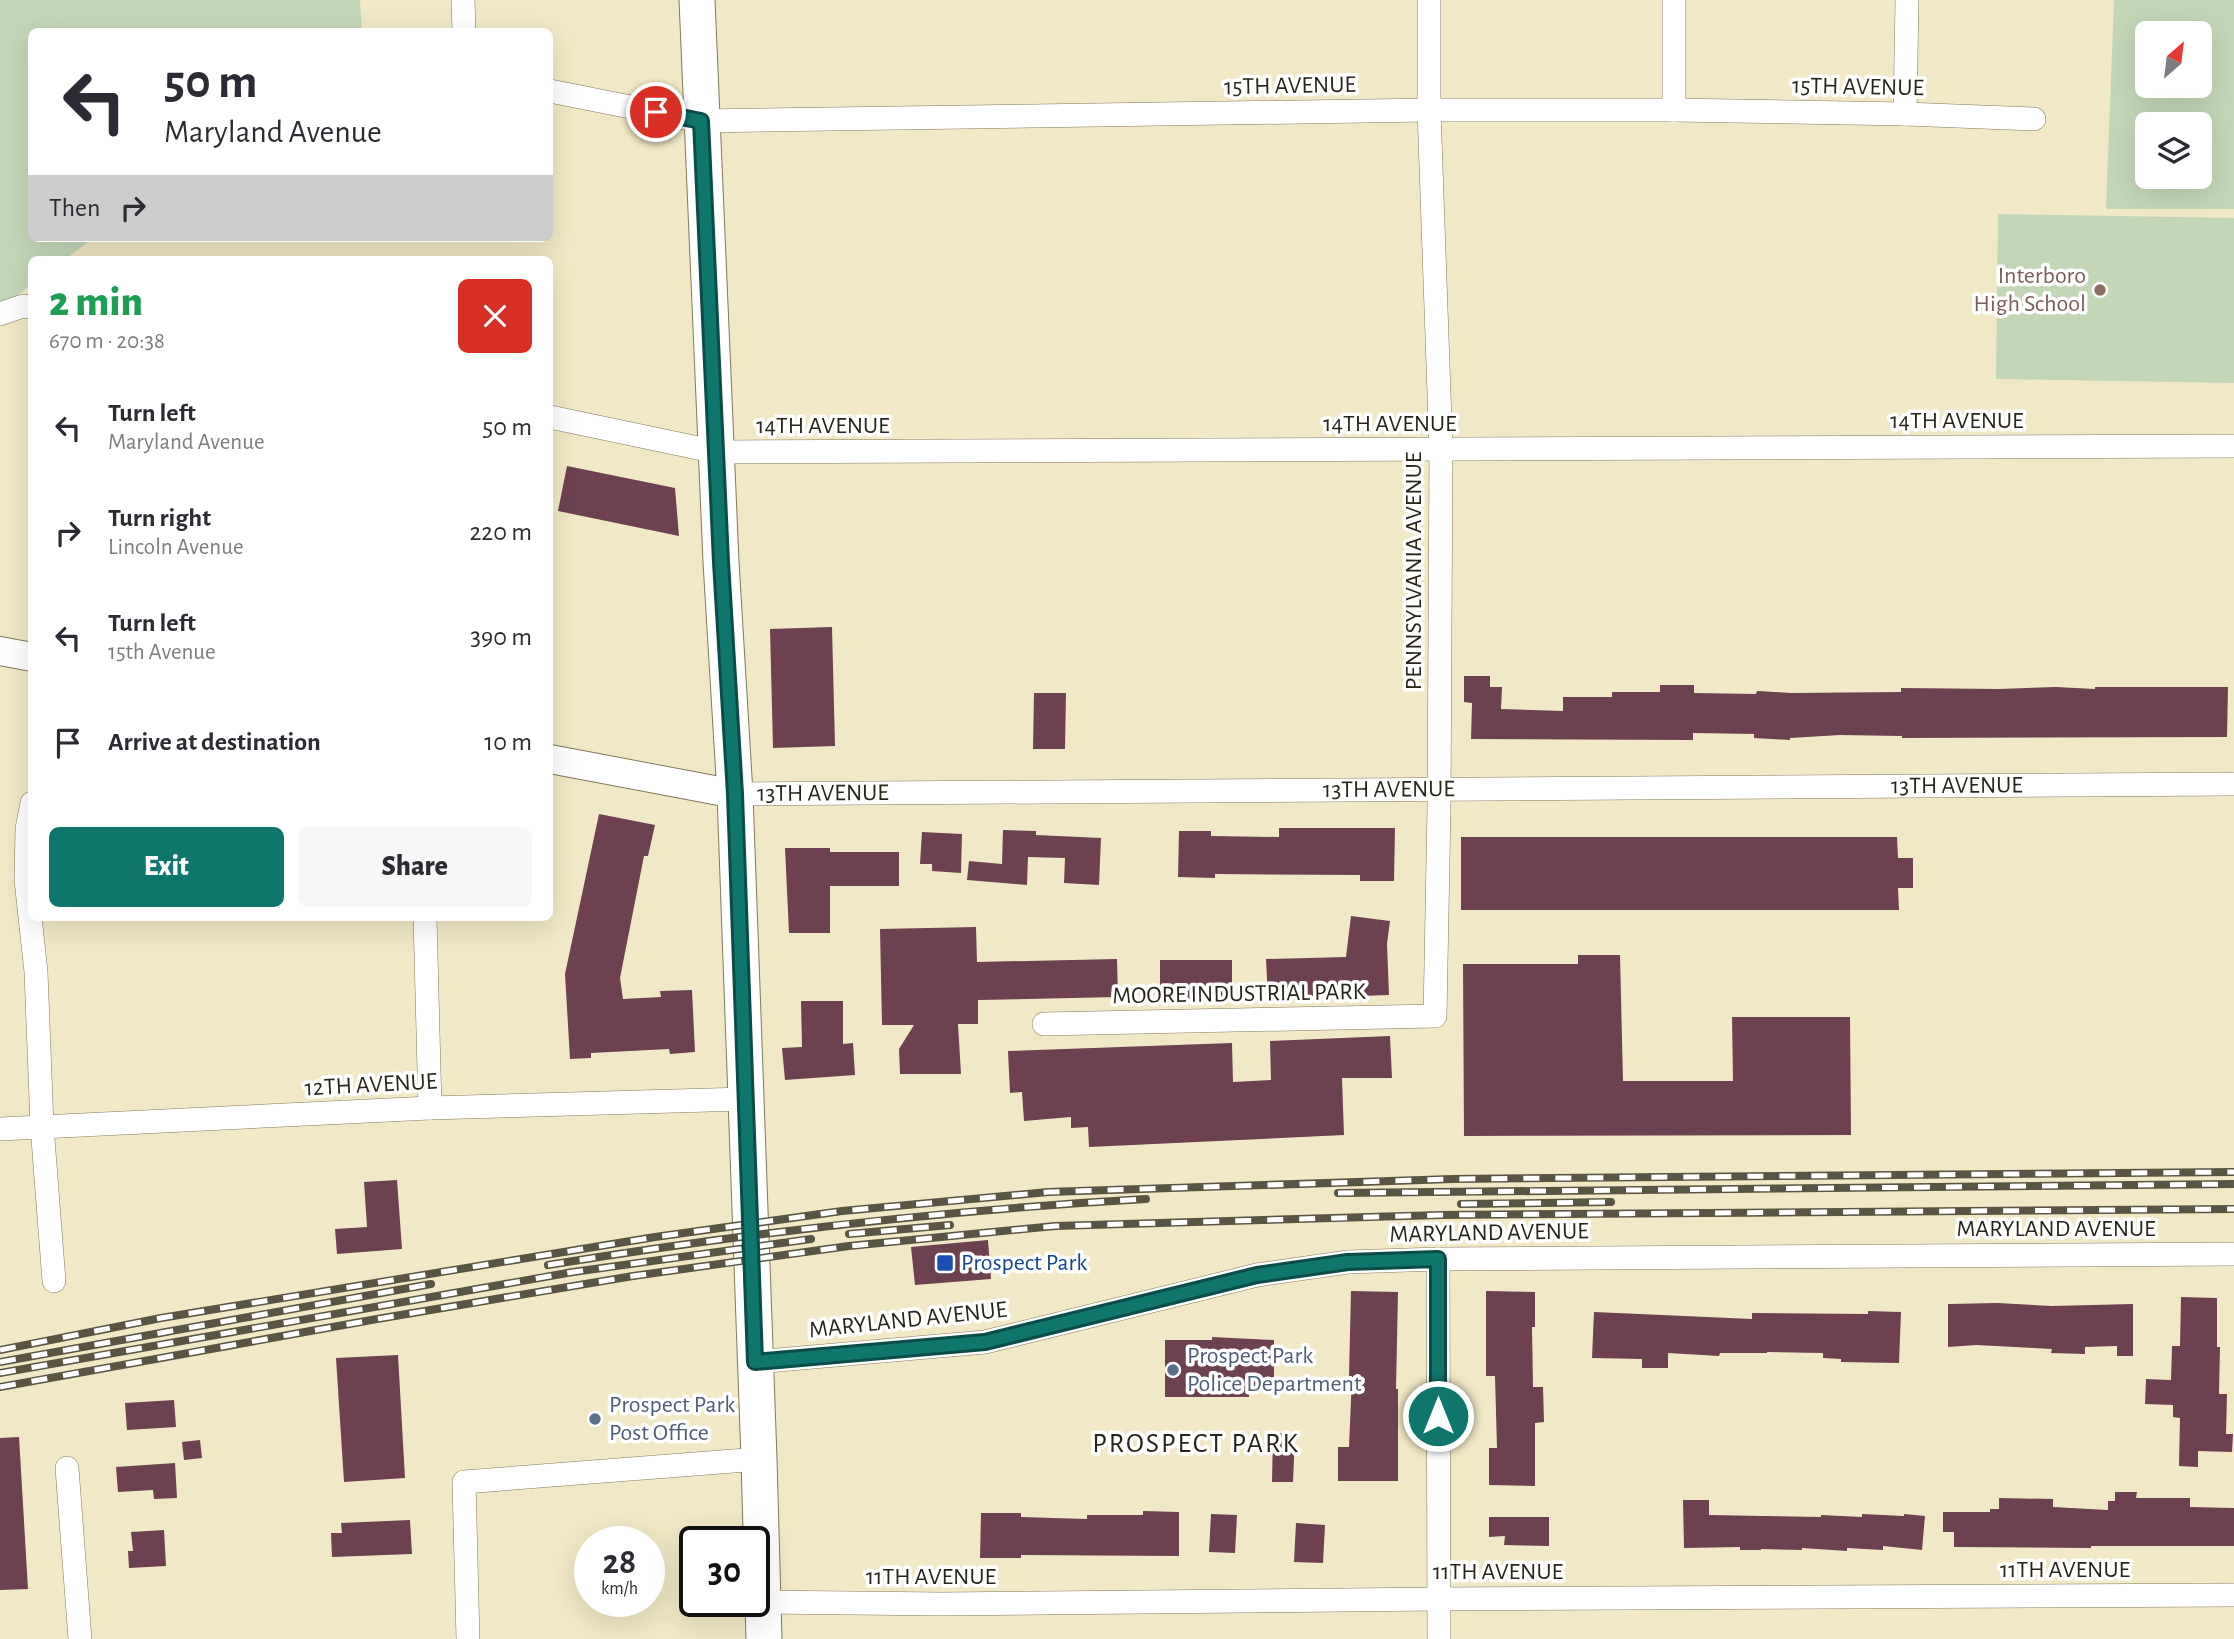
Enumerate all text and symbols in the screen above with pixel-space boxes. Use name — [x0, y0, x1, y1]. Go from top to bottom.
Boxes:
north arrow — [2135, 21, 2212, 98]
map controls — [2135, 21, 2212, 189]
icon: left — [49, 56, 140, 147]
text: 50 m — [164, 58, 258, 107]
street label: 15TH AVENUE — [1224, 73, 1357, 99]
street label: 15TH AVENUE — [1792, 74, 1925, 100]
pin — [626, 82, 686, 142]
icon: arrive — [637, 93, 675, 131]
button: layers — [2135, 112, 2212, 189]
text: Maryland Avenue — [164, 116, 382, 148]
icon: right — [114, 189, 152, 227]
text: Then — [49, 195, 100, 221]
place label: Interboro High School — [1974, 264, 2086, 316]
button: close — [458, 279, 532, 353]
text: 2 min — [49, 281, 143, 323]
marker: Interboro High School — [2092, 282, 2108, 298]
text: 670 m · 20:38 — [49, 330, 165, 353]
text: Turn left — [108, 400, 196, 426]
icon: left — [49, 409, 87, 447]
street label: 14TH AVENUE — [1890, 409, 2024, 433]
street label: 14TH AVENUE — [1323, 412, 1457, 436]
text: 50 m — [482, 414, 532, 440]
street label: 14TH AVENUE — [756, 414, 890, 438]
text: Maryland Avenue — [108, 431, 265, 454]
street label: PENNSYLVANIA AVENUE — [1402, 451, 1426, 690]
text: Turn right — [108, 505, 211, 531]
icon: right — [49, 514, 87, 552]
text: 220 m — [470, 519, 532, 545]
text: Lincoln Avenue — [108, 536, 244, 559]
text: Turn left — [108, 610, 196, 636]
icon: left — [49, 619, 87, 657]
text: 390 m — [470, 624, 532, 650]
text: 15th Avenue — [108, 641, 216, 664]
icon: arrive — [49, 724, 87, 762]
text: Arrive at destination — [108, 729, 321, 755]
text: 10 m — [484, 729, 532, 755]
street label: 13TH AVENUE — [1891, 773, 2023, 798]
street label: 13TH AVENUE — [1323, 777, 1455, 802]
street label: 13TH AVENUE — [757, 781, 889, 806]
button: Exit — [49, 827, 284, 907]
button: Share — [298, 827, 532, 907]
street label: MOORE INDUSTRIAL PARK — [1112, 980, 1367, 1008]
street label: 12TH AVENUE — [304, 1070, 438, 1100]
street label: MARYLAND AVENUE — [1956, 1217, 2156, 1241]
street label: MARYLAND AVENUE — [1389, 1219, 1589, 1247]
place label: Prospect Park — [961, 1251, 1087, 1275]
marker: Prospect Park — [935, 1253, 955, 1273]
street label: MARYLAND AVENUE — [808, 1298, 1009, 1342]
place label: Prospect Park Police Department — [1187, 1344, 1362, 1396]
marker: Prospect Park Police Department — [1165, 1362, 1181, 1378]
position arrow — [1401, 1379, 1475, 1453]
place label: Prospect Park Post Office — [609, 1393, 735, 1445]
marker: Prospect Park Post Office — [587, 1411, 603, 1427]
district label: PROSPECT PARK — [1092, 1430, 1300, 1458]
speed limit sign: 30 — [679, 1526, 770, 1617]
text: 28 — [603, 1545, 636, 1580]
street label: 11TH AVENUE — [2000, 1558, 2130, 1582]
street label: 11TH AVENUE — [1433, 1560, 1563, 1584]
street label: 11TH AVENUE — [866, 1565, 996, 1589]
text: km/h — [601, 1580, 638, 1598]

